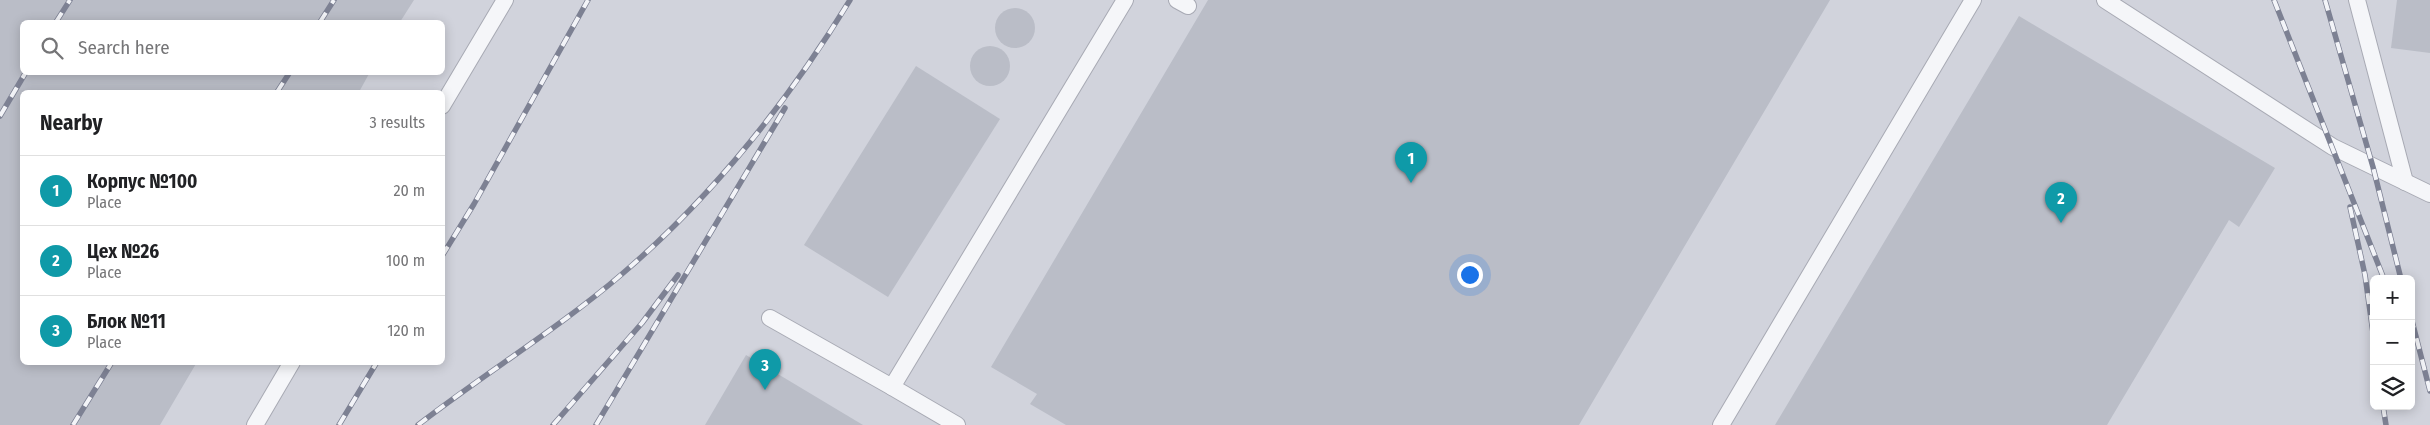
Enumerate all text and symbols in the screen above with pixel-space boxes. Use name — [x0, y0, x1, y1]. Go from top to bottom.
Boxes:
search box — [20, 20, 445, 75]
icon: search — [38, 34, 66, 62]
text: Search here — [78, 36, 170, 59]
text: Nearby — [40, 110, 102, 136]
text: 3 results — [369, 113, 425, 132]
pin: 1 — [1395, 142, 1427, 183]
text: Корпус №100 — [87, 170, 197, 193]
text: 1 — [53, 181, 59, 200]
text: 20 m — [394, 181, 425, 200]
pin: 2 — [2045, 182, 2077, 223]
text: Place — [87, 193, 122, 212]
text: Цех №26 — [87, 240, 159, 263]
text: 2 — [52, 251, 60, 270]
text: 100 m — [386, 251, 425, 270]
your location — [1457, 262, 1483, 288]
text: Place — [87, 263, 122, 282]
map controls — [2370, 275, 2415, 410]
button: + — [2370, 275, 2415, 320]
text: Блок №11 — [87, 310, 166, 333]
button: − — [2370, 320, 2415, 365]
text: 3 — [52, 321, 60, 340]
text: 120 m — [387, 321, 425, 340]
text: Place — [87, 333, 122, 352]
pin: 3 — [749, 349, 781, 390]
button: layers — [2370, 365, 2415, 410]

